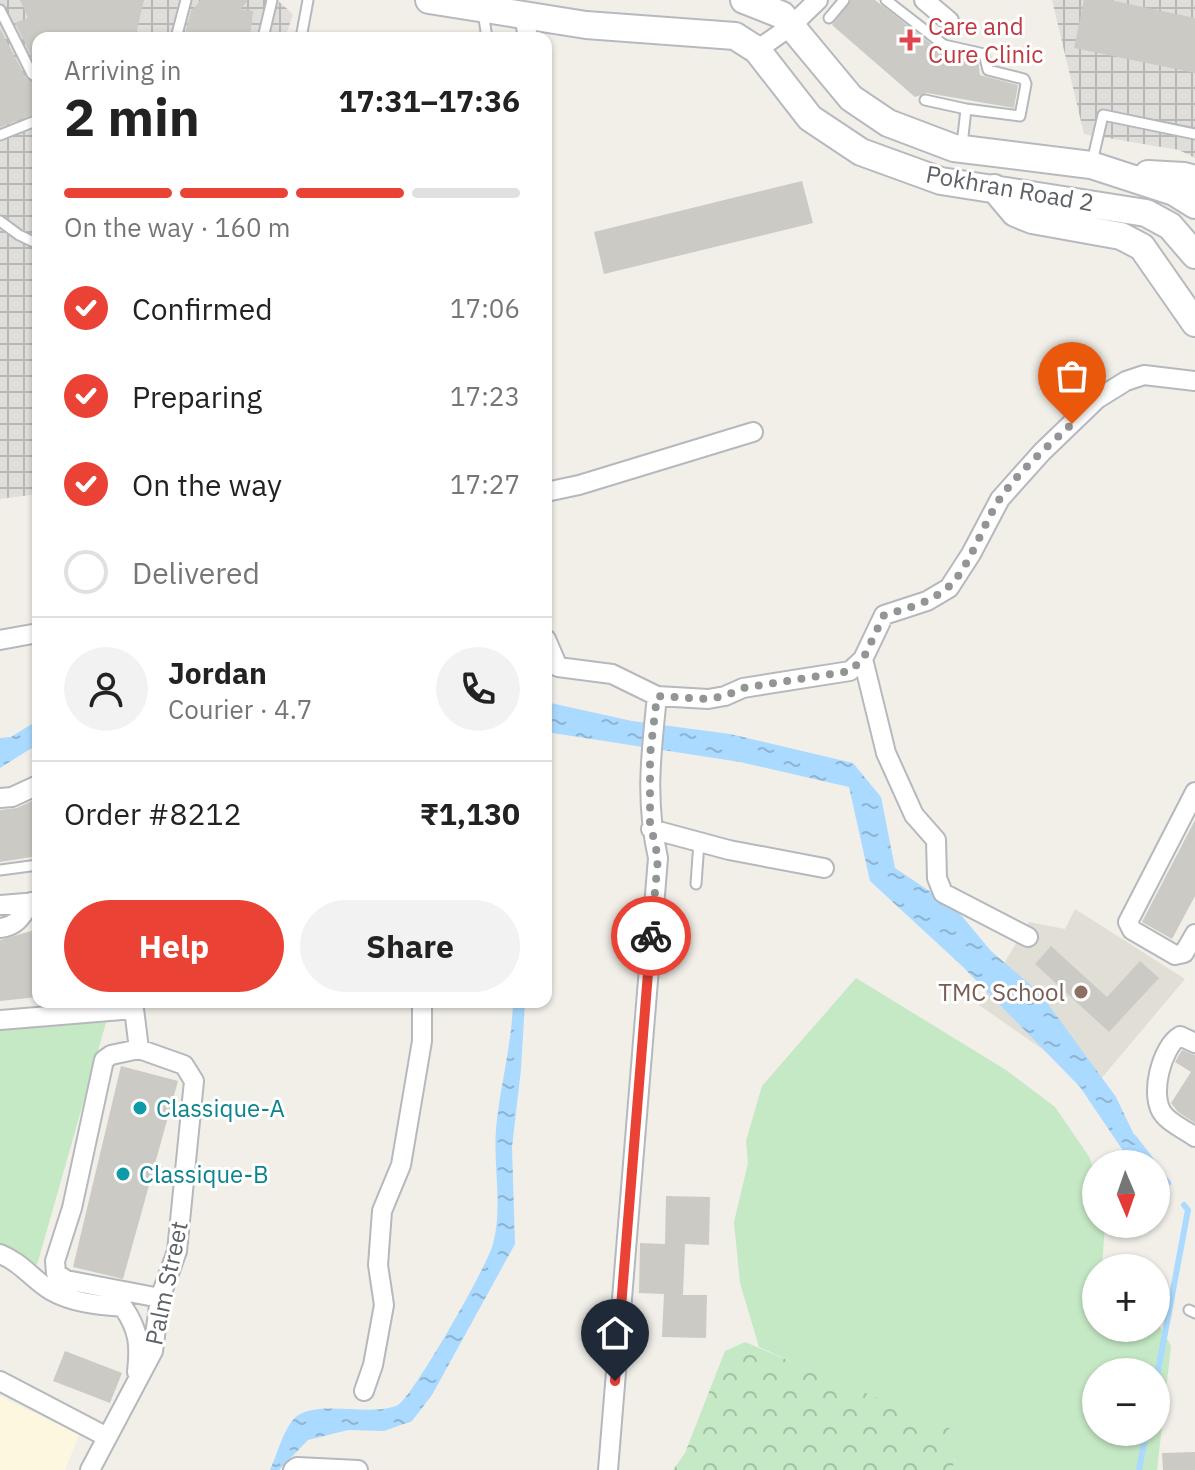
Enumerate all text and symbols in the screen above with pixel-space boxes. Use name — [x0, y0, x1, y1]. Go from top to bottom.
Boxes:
place label: Care and Cure Clinic — [928, 10, 1043, 70]
marker: Care and Cure Clinic — [899, 29, 921, 51]
text: Arriving in — [64, 53, 181, 87]
text: 17:31–17:36 — [339, 81, 520, 120]
text: 2 min — [64, 83, 200, 150]
street label: Pokhran Road 2 — [924, 157, 1096, 219]
text: On the way · 160 m — [64, 210, 290, 244]
icon: check — [64, 286, 108, 330]
text: Confirmed — [132, 289, 273, 328]
text: 17:06 — [450, 291, 520, 325]
pin — [1038, 342, 1106, 424]
icon: bag — [1050, 354, 1094, 398]
icon: check — [64, 374, 108, 418]
text: Preparing — [132, 377, 262, 416]
text: 17:23 — [450, 379, 520, 413]
icon: check — [64, 462, 108, 506]
text: On the way — [132, 465, 282, 504]
text: 17:27 — [450, 467, 520, 501]
text: Delivered — [132, 553, 260, 592]
button: person — [64, 647, 148, 731]
button: phone — [436, 647, 520, 731]
text: Jordan — [168, 653, 267, 692]
text: Courier · 4.7 — [168, 692, 312, 726]
text: Order #8212 — [64, 794, 241, 833]
text: ₹1,130 — [420, 794, 520, 833]
courier — [611, 896, 691, 976]
button: Help — [64, 900, 284, 992]
button: Share — [300, 900, 520, 992]
icon: bike — [629, 914, 673, 958]
place label: TMC School — [938, 976, 1065, 1008]
marker: TMC School — [1072, 983, 1090, 1001]
place label: Classique-A — [156, 1092, 285, 1124]
marker: Classique-A — [131, 1099, 149, 1117]
north arrow — [1082, 1150, 1170, 1238]
map controls — [1082, 1150, 1170, 1446]
place label: Classique-B — [139, 1158, 269, 1190]
marker: Classique-B — [114, 1165, 132, 1183]
street label: Palm Street — [137, 1218, 195, 1348]
button: + — [1082, 1254, 1170, 1342]
pin — [581, 1299, 649, 1381]
icon: home — [593, 1311, 637, 1355]
button: − — [1082, 1358, 1170, 1446]

